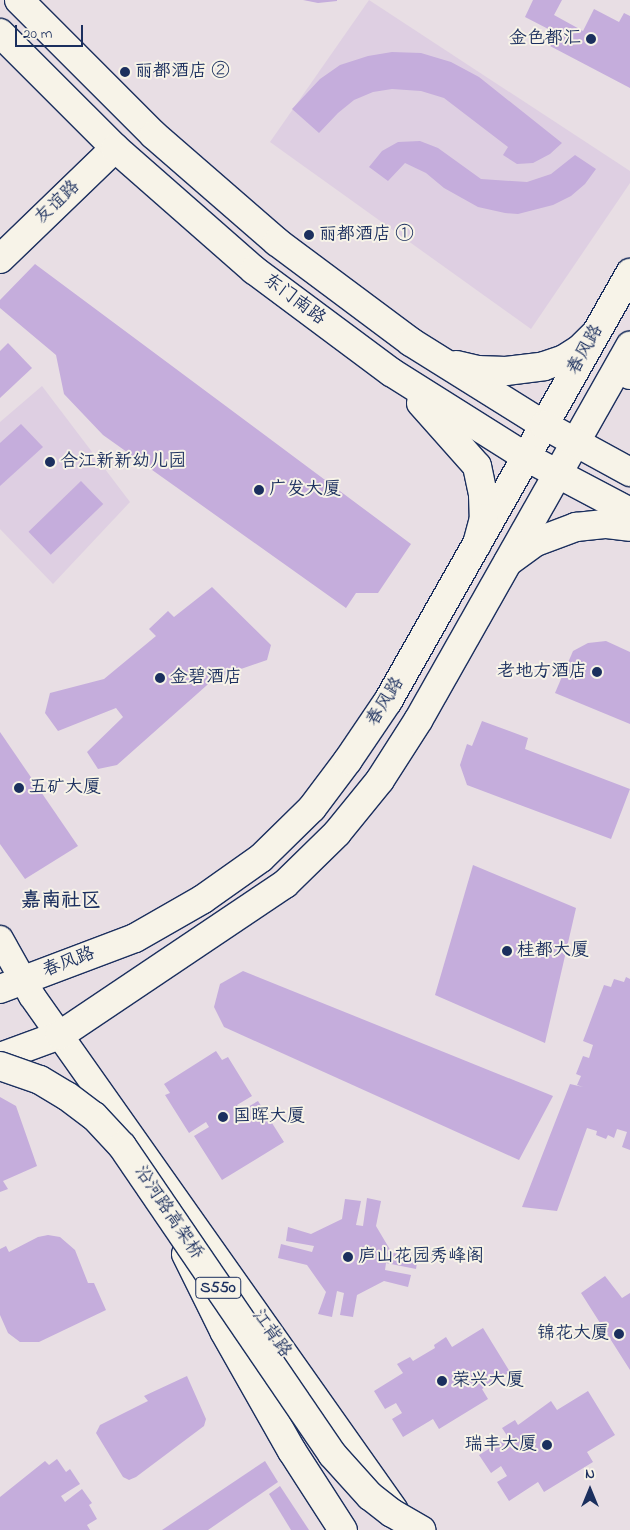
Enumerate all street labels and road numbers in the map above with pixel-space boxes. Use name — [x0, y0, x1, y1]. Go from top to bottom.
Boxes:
street label: 友谊路 — [31, 176, 85, 230]
street label: 东门南路 — [259, 270, 329, 330]
street label: 春风路 — [563, 321, 609, 379]
street label: 春风路 — [363, 673, 409, 731]
street label: 春风路 — [40, 943, 98, 983]
street label: 沿河路高架桥 — [129, 1162, 207, 1264]
road number: S550 — [194, 1275, 242, 1302]
street label: 江背路 — [247, 1306, 295, 1362]

